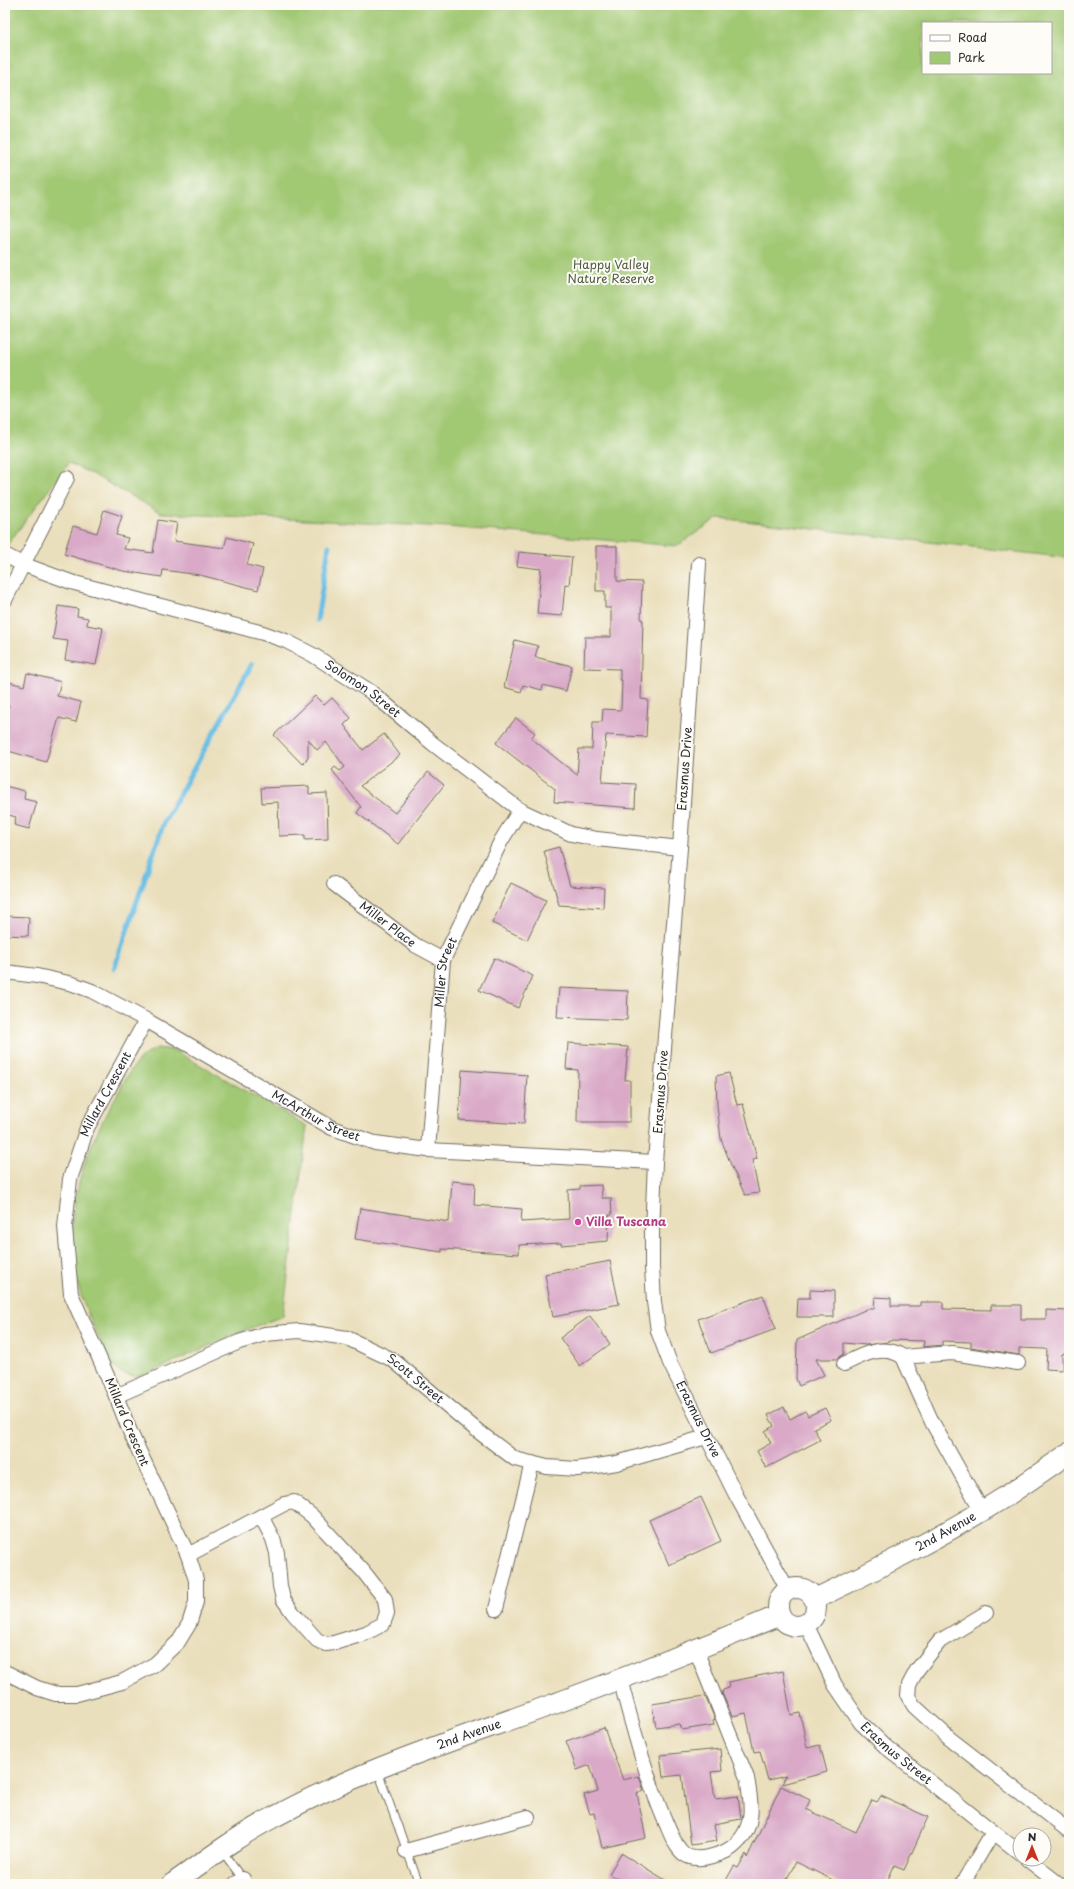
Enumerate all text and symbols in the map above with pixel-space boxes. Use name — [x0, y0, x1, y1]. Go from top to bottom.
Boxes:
legend — [922, 22, 1052, 74]
text: Road — [958, 28, 987, 46]
text: Park — [958, 48, 985, 66]
park label: Happy Valley Nature Reserve — [568, 255, 654, 287]
street label: Solomon Street — [322, 655, 405, 721]
street label: Erasmus Drive — [672, 727, 696, 811]
street label: Miller Place — [356, 896, 420, 951]
street label: Miller Street — [429, 934, 461, 1008]
street label: Millard Crescent — [75, 1048, 135, 1139]
street label: Erasmus Drive — [648, 1050, 672, 1134]
street label: McArthur Street — [269, 1085, 363, 1145]
place label: Villa Tuscana — [586, 1212, 667, 1230]
marker: Villa Tuscana — [573, 1217, 583, 1227]
street label: Scott Street — [384, 1348, 448, 1407]
street label: Millard Crescent — [101, 1375, 155, 1469]
street label: Erasmus Drive — [672, 1377, 726, 1460]
street label: 2nd Avenue — [912, 1506, 979, 1555]
street label: 2nd Avenue — [434, 1714, 504, 1753]
street label: Erasmus Street — [857, 1717, 936, 1788]
north arrow — [1012, 1827, 1052, 1867]
text: N — [1028, 1828, 1037, 1845]

